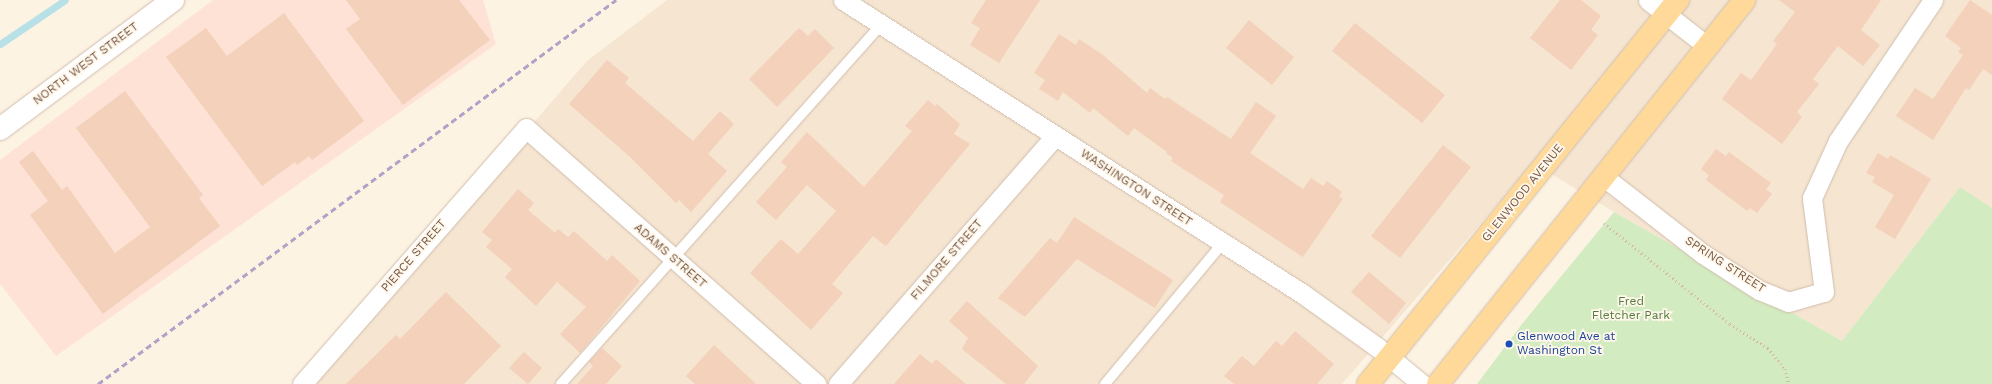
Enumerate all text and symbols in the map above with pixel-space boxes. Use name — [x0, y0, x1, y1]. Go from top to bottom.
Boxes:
street label: NORTH WEST STREET — [30, 20, 142, 108]
street label: GLENWOOD AVENUE — [1479, 141, 1567, 245]
street label: WASHINGTON STREET — [1077, 146, 1195, 230]
street label: PIERCE STREET — [379, 217, 449, 295]
street label: FILMORE STREET — [908, 217, 986, 303]
street label: ADAMS STREET — [631, 221, 709, 291]
street label: SPRING STREET — [1682, 234, 1768, 296]
park label: Fred Fletcher Park — [1592, 295, 1670, 323]
place label: Glenwood Ave at Washington St — [1517, 330, 1616, 358]
marker: Glenwood Ave at Washington St — [1504, 339, 1514, 349]

